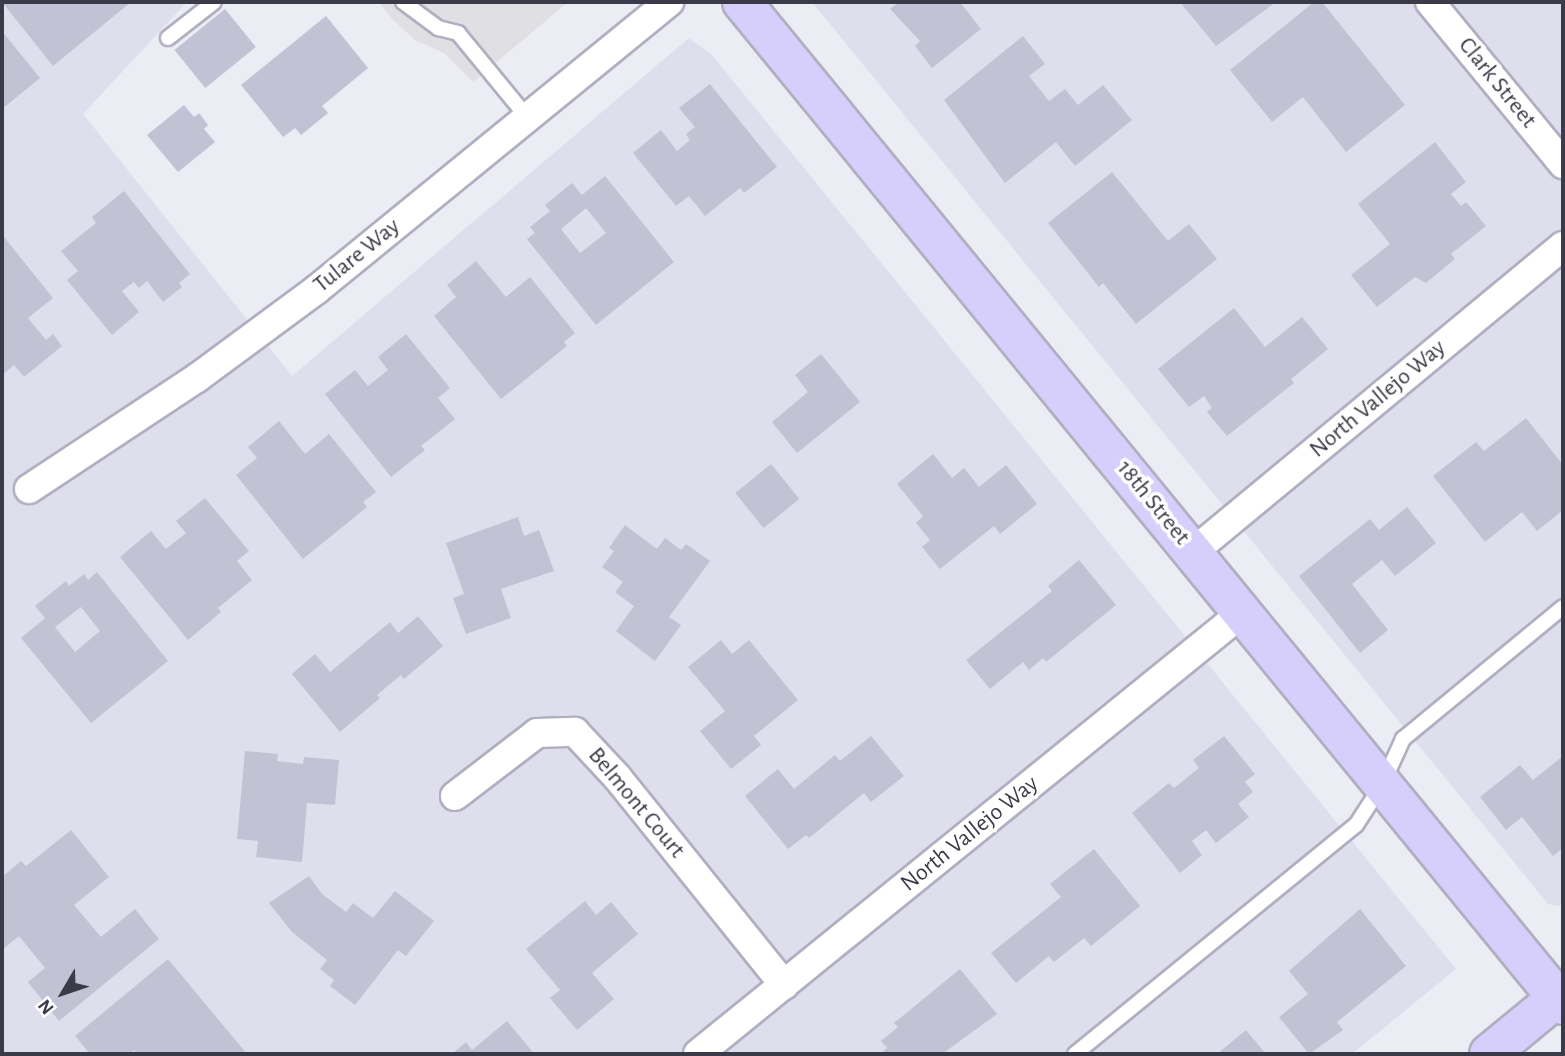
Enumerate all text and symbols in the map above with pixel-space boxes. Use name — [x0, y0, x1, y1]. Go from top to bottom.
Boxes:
street label: Clark Street — [1452, 32, 1542, 134]
street label: Tulare Way — [308, 212, 406, 300]
street label: North Vallejo Way — [1304, 334, 1452, 464]
street label: 18th Street — [1110, 455, 1196, 551]
street label: Belmont Court — [581, 742, 691, 864]
street label: North Vallejo Way — [895, 770, 1045, 898]
north arrow — [28, 958, 98, 1028]
text: N — [35, 995, 58, 1018]

